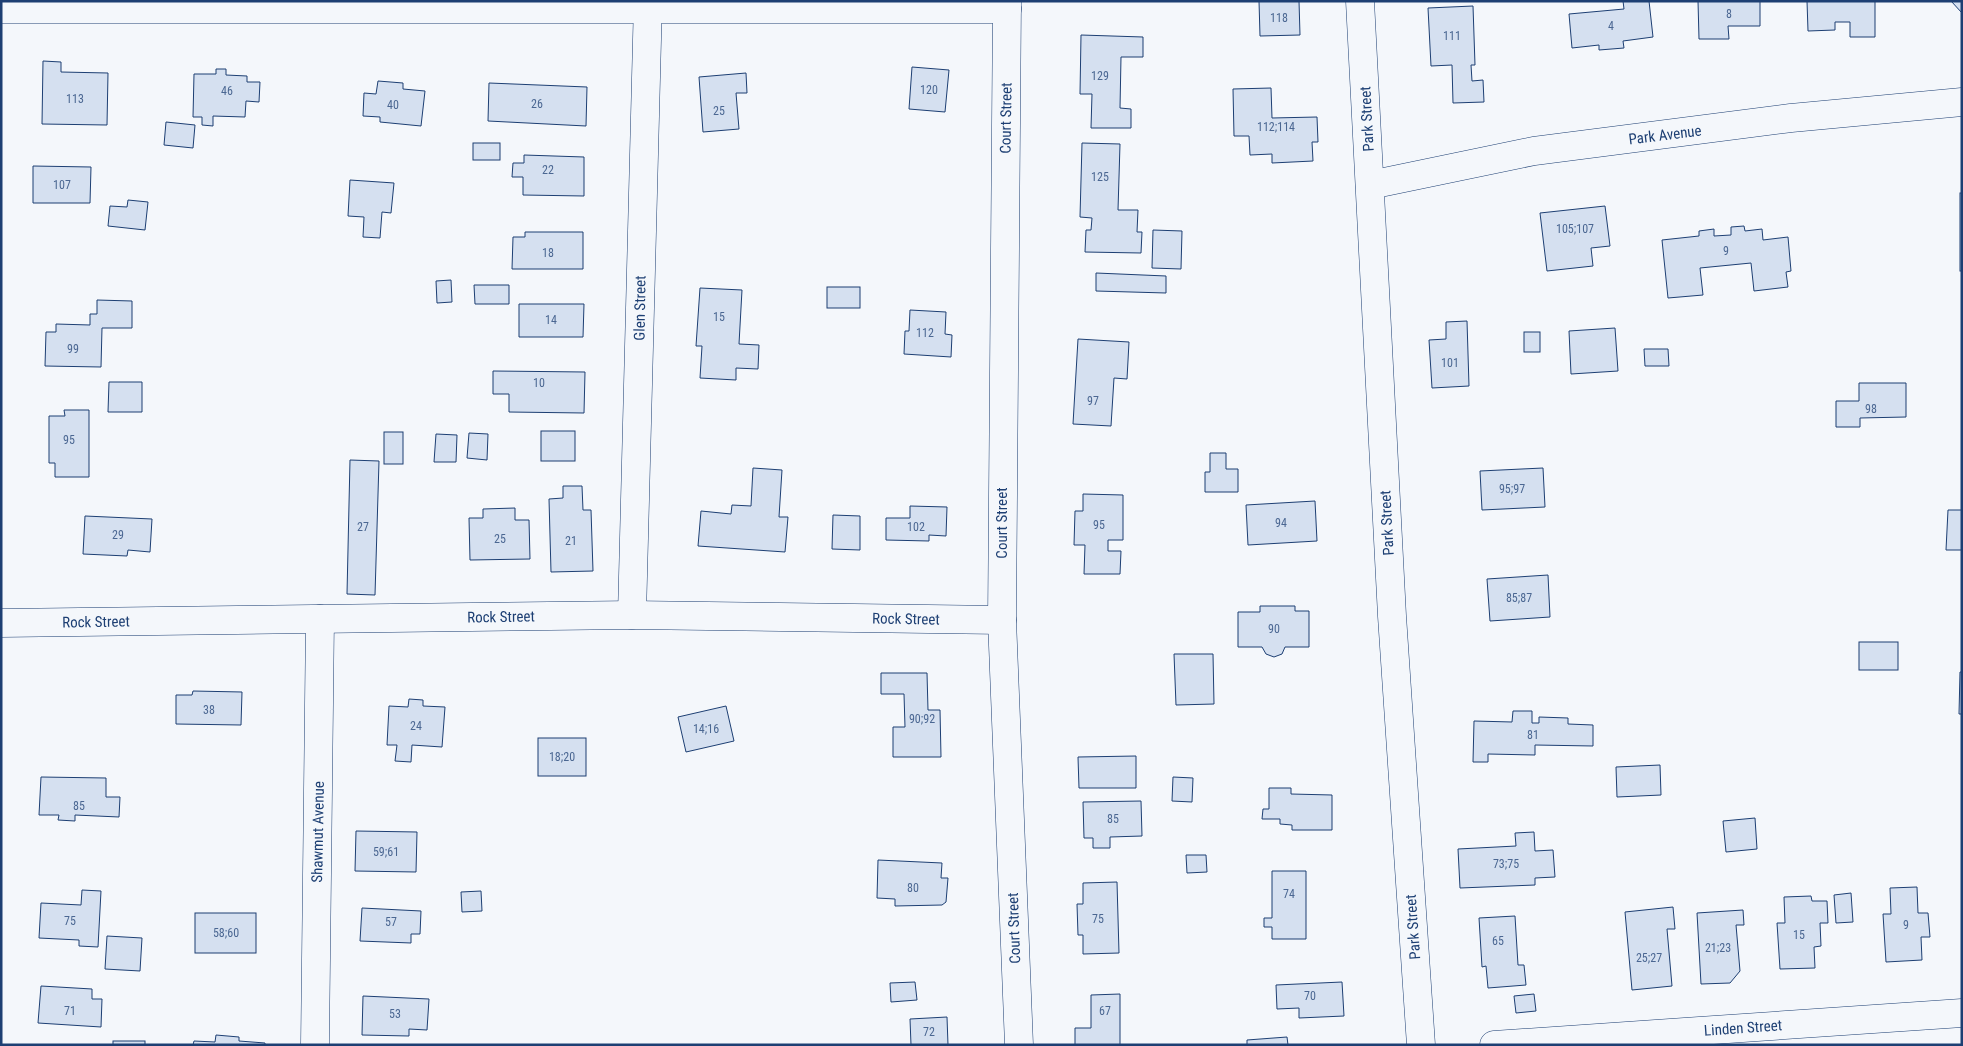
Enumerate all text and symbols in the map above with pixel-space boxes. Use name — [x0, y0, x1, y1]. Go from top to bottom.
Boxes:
house number: 8 — [1726, 7, 1732, 21]
house number: 118 — [1270, 11, 1288, 25]
house number: 4 — [1608, 19, 1614, 33]
house number: 111 — [1443, 29, 1461, 43]
house number: 129 — [1091, 69, 1109, 83]
street label: Court Street — [996, 82, 1016, 154]
house number: 120 — [920, 83, 938, 97]
house number: 46 — [221, 84, 233, 98]
street label: Park Street — [1356, 86, 1378, 152]
house number: 113 — [66, 92, 84, 106]
house number: 26 — [531, 97, 543, 111]
house number: 40 — [387, 98, 399, 112]
house number: 25 — [713, 104, 725, 118]
house number: 112;114 — [1257, 120, 1295, 134]
street label: Park Avenue — [1627, 122, 1703, 148]
house number: 22 — [542, 163, 554, 177]
house number: 125 — [1091, 170, 1109, 184]
house number: 107 — [53, 178, 71, 192]
house number: 105;107 — [1556, 222, 1594, 236]
house number: 9 — [1723, 244, 1729, 258]
house number: 18 — [542, 246, 554, 260]
street label: Glen Street — [630, 275, 650, 341]
house number: 15 — [713, 310, 725, 324]
house number: 14 — [545, 313, 557, 327]
house number: 112 — [916, 326, 934, 340]
house number: 99 — [67, 342, 79, 356]
house number: 101 — [1441, 356, 1459, 370]
house number: 10 — [533, 376, 545, 390]
house number: 97 — [1087, 394, 1099, 408]
house number: 98 — [1865, 402, 1877, 416]
house number: 95 — [63, 433, 75, 447]
house number: 95;97 — [1499, 482, 1525, 496]
street label: Court Street — [993, 487, 1011, 559]
street label: Park Street — [1376, 490, 1398, 556]
house number: 94 — [1275, 516, 1287, 530]
house number: 95 — [1093, 518, 1105, 532]
house number: 27 — [357, 520, 369, 534]
house number: 102 — [907, 520, 925, 534]
house number: 29 — [112, 528, 124, 542]
house number: 25 — [494, 532, 506, 546]
house number: 21 — [565, 534, 577, 548]
house number: 85;87 — [1506, 591, 1532, 605]
street label: Rock Street — [467, 607, 535, 627]
street label: Rock Street — [872, 609, 940, 629]
street label: Rock Street — [62, 612, 130, 632]
house number: 90 — [1268, 622, 1280, 636]
house number: 38 — [203, 703, 215, 717]
house number: 90;92 — [909, 712, 935, 726]
house number: 24 — [410, 719, 422, 733]
house number: 14;16 — [693, 722, 719, 736]
house number: 81 — [1527, 728, 1539, 742]
house number: 18;20 — [549, 750, 575, 764]
street label: Shawmut Avenue — [308, 781, 328, 883]
house number: 85 — [73, 799, 85, 813]
house number: 85 — [1107, 812, 1119, 826]
house number: 59;61 — [373, 845, 399, 859]
house number: 73;75 — [1493, 857, 1519, 871]
house number: 80 — [907, 881, 919, 895]
house number: 74 — [1283, 887, 1295, 901]
street label: Court Street — [1004, 892, 1024, 964]
street label: Park Street — [1402, 894, 1424, 960]
house number: 75 — [1092, 912, 1104, 926]
house number: 75 — [64, 914, 76, 928]
house number: 57 — [385, 915, 397, 929]
house number: 9 — [1903, 918, 1909, 932]
house number: 58;60 — [213, 926, 239, 940]
house number: 15 — [1793, 928, 1805, 942]
house number: 65 — [1492, 934, 1504, 948]
house number: 21;23 — [1705, 941, 1731, 955]
house number: 25;27 — [1636, 951, 1662, 965]
house number: 70 — [1304, 989, 1316, 1003]
house number: 71 — [64, 1004, 76, 1018]
house number: 67 — [1099, 1004, 1111, 1018]
house number: 53 — [389, 1007, 401, 1021]
street label: Linden Street — [1703, 1016, 1783, 1040]
house number: 72 — [923, 1025, 935, 1039]

